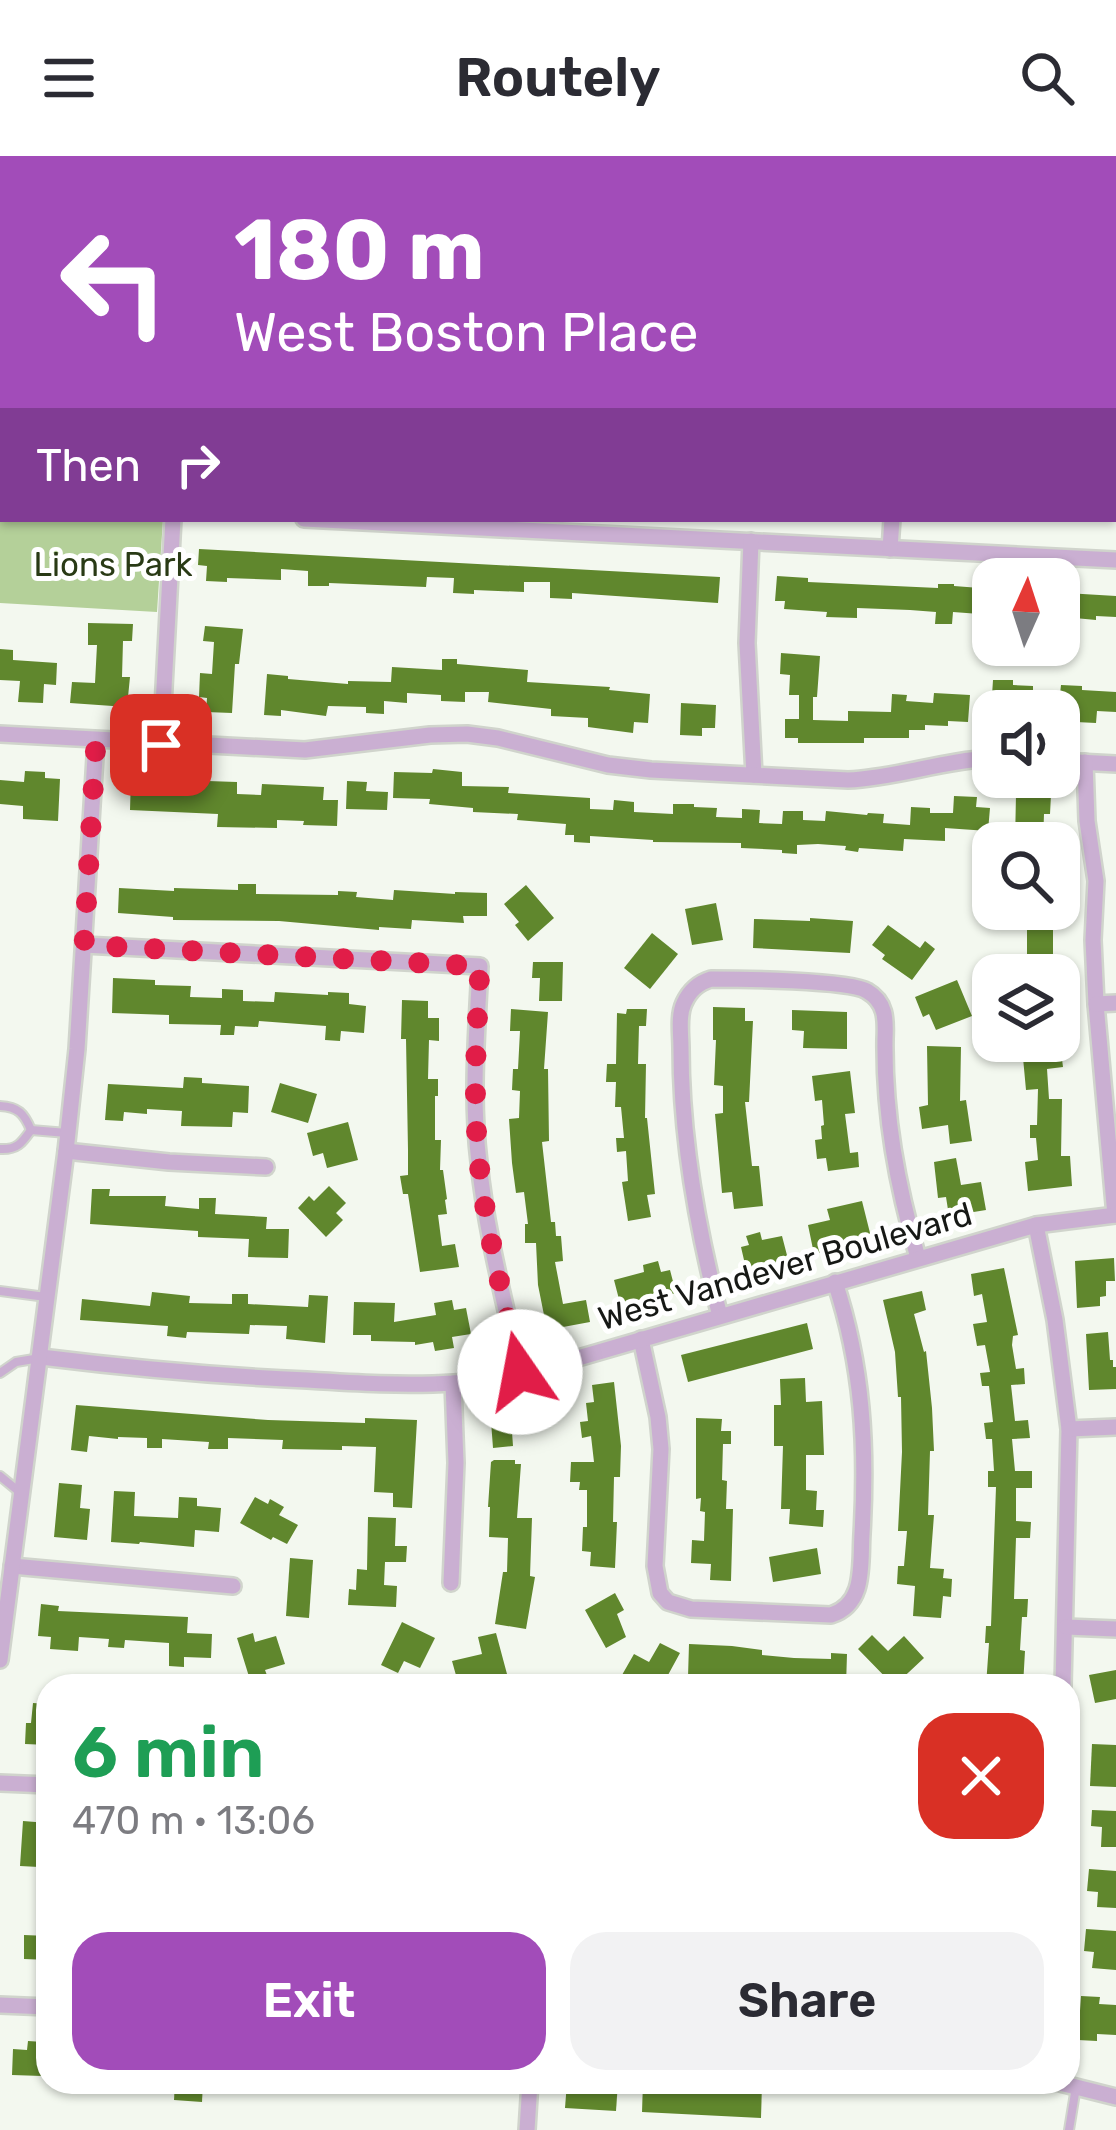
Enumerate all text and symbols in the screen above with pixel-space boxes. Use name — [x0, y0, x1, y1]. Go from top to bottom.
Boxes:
icon: menu — [36, 45, 102, 111]
icon: search — [1014, 45, 1080, 111]
text: Routely — [455, 46, 661, 110]
text: 180 m — [234, 200, 485, 300]
icon: left — [36, 204, 192, 360]
text: West Boston Place — [234, 301, 699, 365]
icon: right — [165, 432, 231, 498]
text: Then — [36, 439, 141, 492]
park label: Lions Park — [33, 545, 193, 584]
north arrow — [972, 558, 1080, 666]
map controls — [972, 558, 1080, 1062]
button: sound — [972, 690, 1080, 798]
pin — [110, 694, 212, 796]
icon: arrive — [128, 712, 194, 778]
button: search — [972, 822, 1080, 930]
button: layers — [972, 954, 1080, 1062]
street label: West Vandever Boulevard — [594, 1194, 976, 1338]
position arrow — [457, 1309, 583, 1435]
text: 6 min — [72, 1710, 265, 1795]
button: close — [918, 1713, 1044, 1839]
text: 470 m · 13:06 — [72, 1798, 315, 1844]
button: Exit — [72, 1932, 546, 2070]
button: Share — [570, 1932, 1044, 2070]

